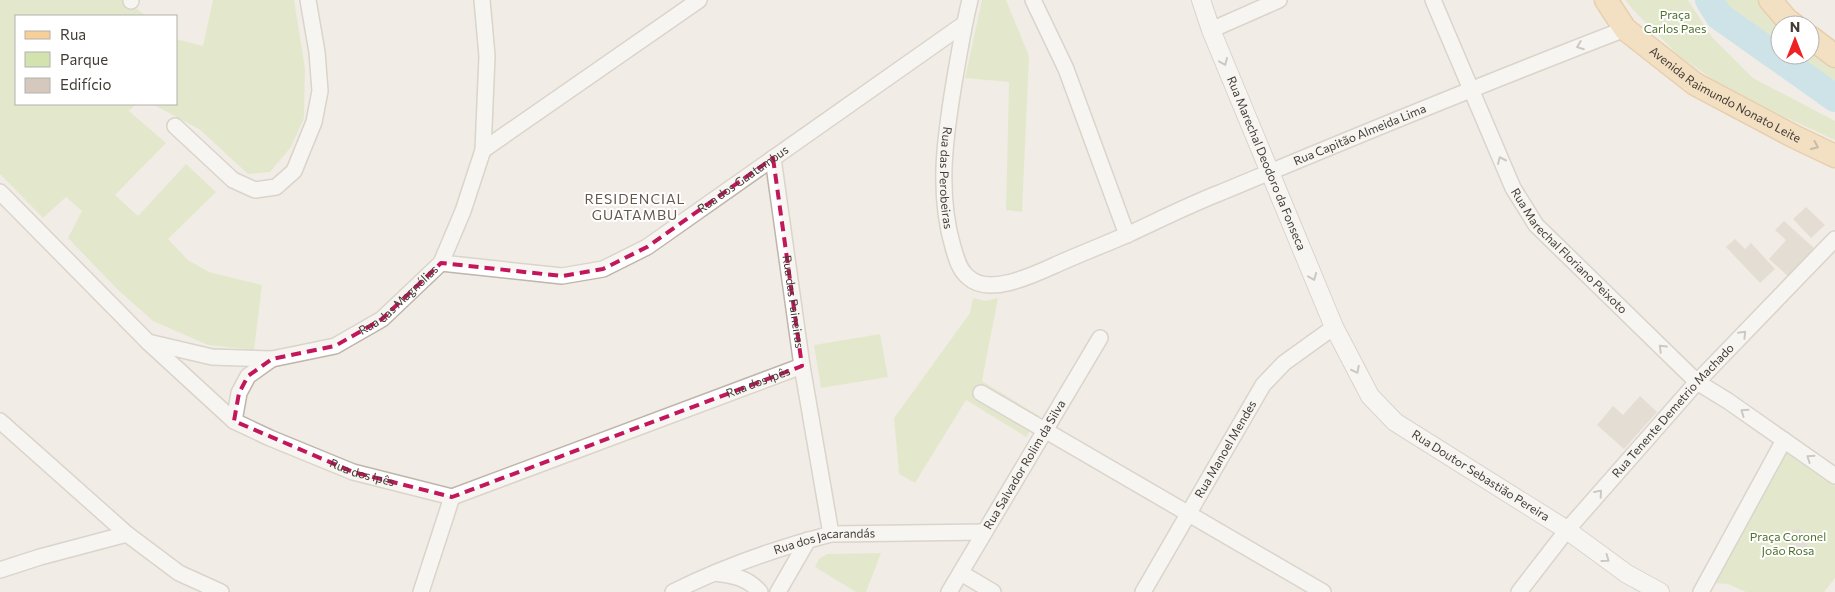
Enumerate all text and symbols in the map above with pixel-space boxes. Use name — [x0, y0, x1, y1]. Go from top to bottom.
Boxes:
park label: Praça Carlos Paes — [1644, 7, 1706, 35]
legend — [15, 15, 178, 105]
north arrow — [1770, 15, 1820, 65]
text: N — [1790, 18, 1800, 35]
text: Rua — [60, 25, 86, 43]
one-way arrow — [1576, 40, 1585, 50]
street label: Avenida Raimundo Nonato Leite — [1647, 43, 1803, 145]
text: Parque — [60, 50, 108, 68]
one-way arrow — [1218, 57, 1229, 66]
street label: Rua Marechal Deodoro da Fonseca — [1225, 74, 1309, 252]
text: Edifício — [60, 75, 111, 93]
street label: Rua Capitão Almeida Lima — [1291, 101, 1428, 167]
street label: Rua das Perobeiras — [938, 126, 956, 230]
one-way arrow — [1810, 140, 1819, 151]
street label: Rua dos Guatambus — [694, 142, 791, 215]
one-way arrow — [1496, 156, 1507, 165]
street label: Rua Marechal Floriano Peixoto — [1509, 185, 1630, 316]
district label: RESIDENCIAL GUATAMBU — [584, 190, 686, 223]
street label: Rua das Paineiras — [781, 254, 807, 349]
street label: Rua das Magnólias — [356, 262, 440, 337]
one-way arrow — [1307, 272, 1317, 281]
one-way arrow — [1737, 331, 1746, 340]
street label: Rua Tenente Demetrio Machado — [1609, 340, 1736, 480]
one-way arrow — [1659, 345, 1668, 354]
street label: Rua dos Ipês — [724, 363, 792, 400]
one-way arrow — [1350, 365, 1360, 374]
street label: Rua Salvador Rolim da Silva — [980, 397, 1068, 531]
street label: Rua Manoel Mendes — [1191, 398, 1259, 500]
one-way arrow — [1740, 409, 1750, 418]
street label: Rua Doutor Sebastião Pereira — [1410, 426, 1552, 523]
street label: Rua dos Ipês — [328, 455, 396, 488]
one-way arrow — [1806, 455, 1816, 464]
one-way arrow — [1593, 490, 1602, 499]
street label: Rua dos Jacarandás — [772, 525, 875, 556]
park label: Praça Coronel João Rosa — [1750, 529, 1826, 558]
one-way arrow — [1600, 553, 1610, 562]

